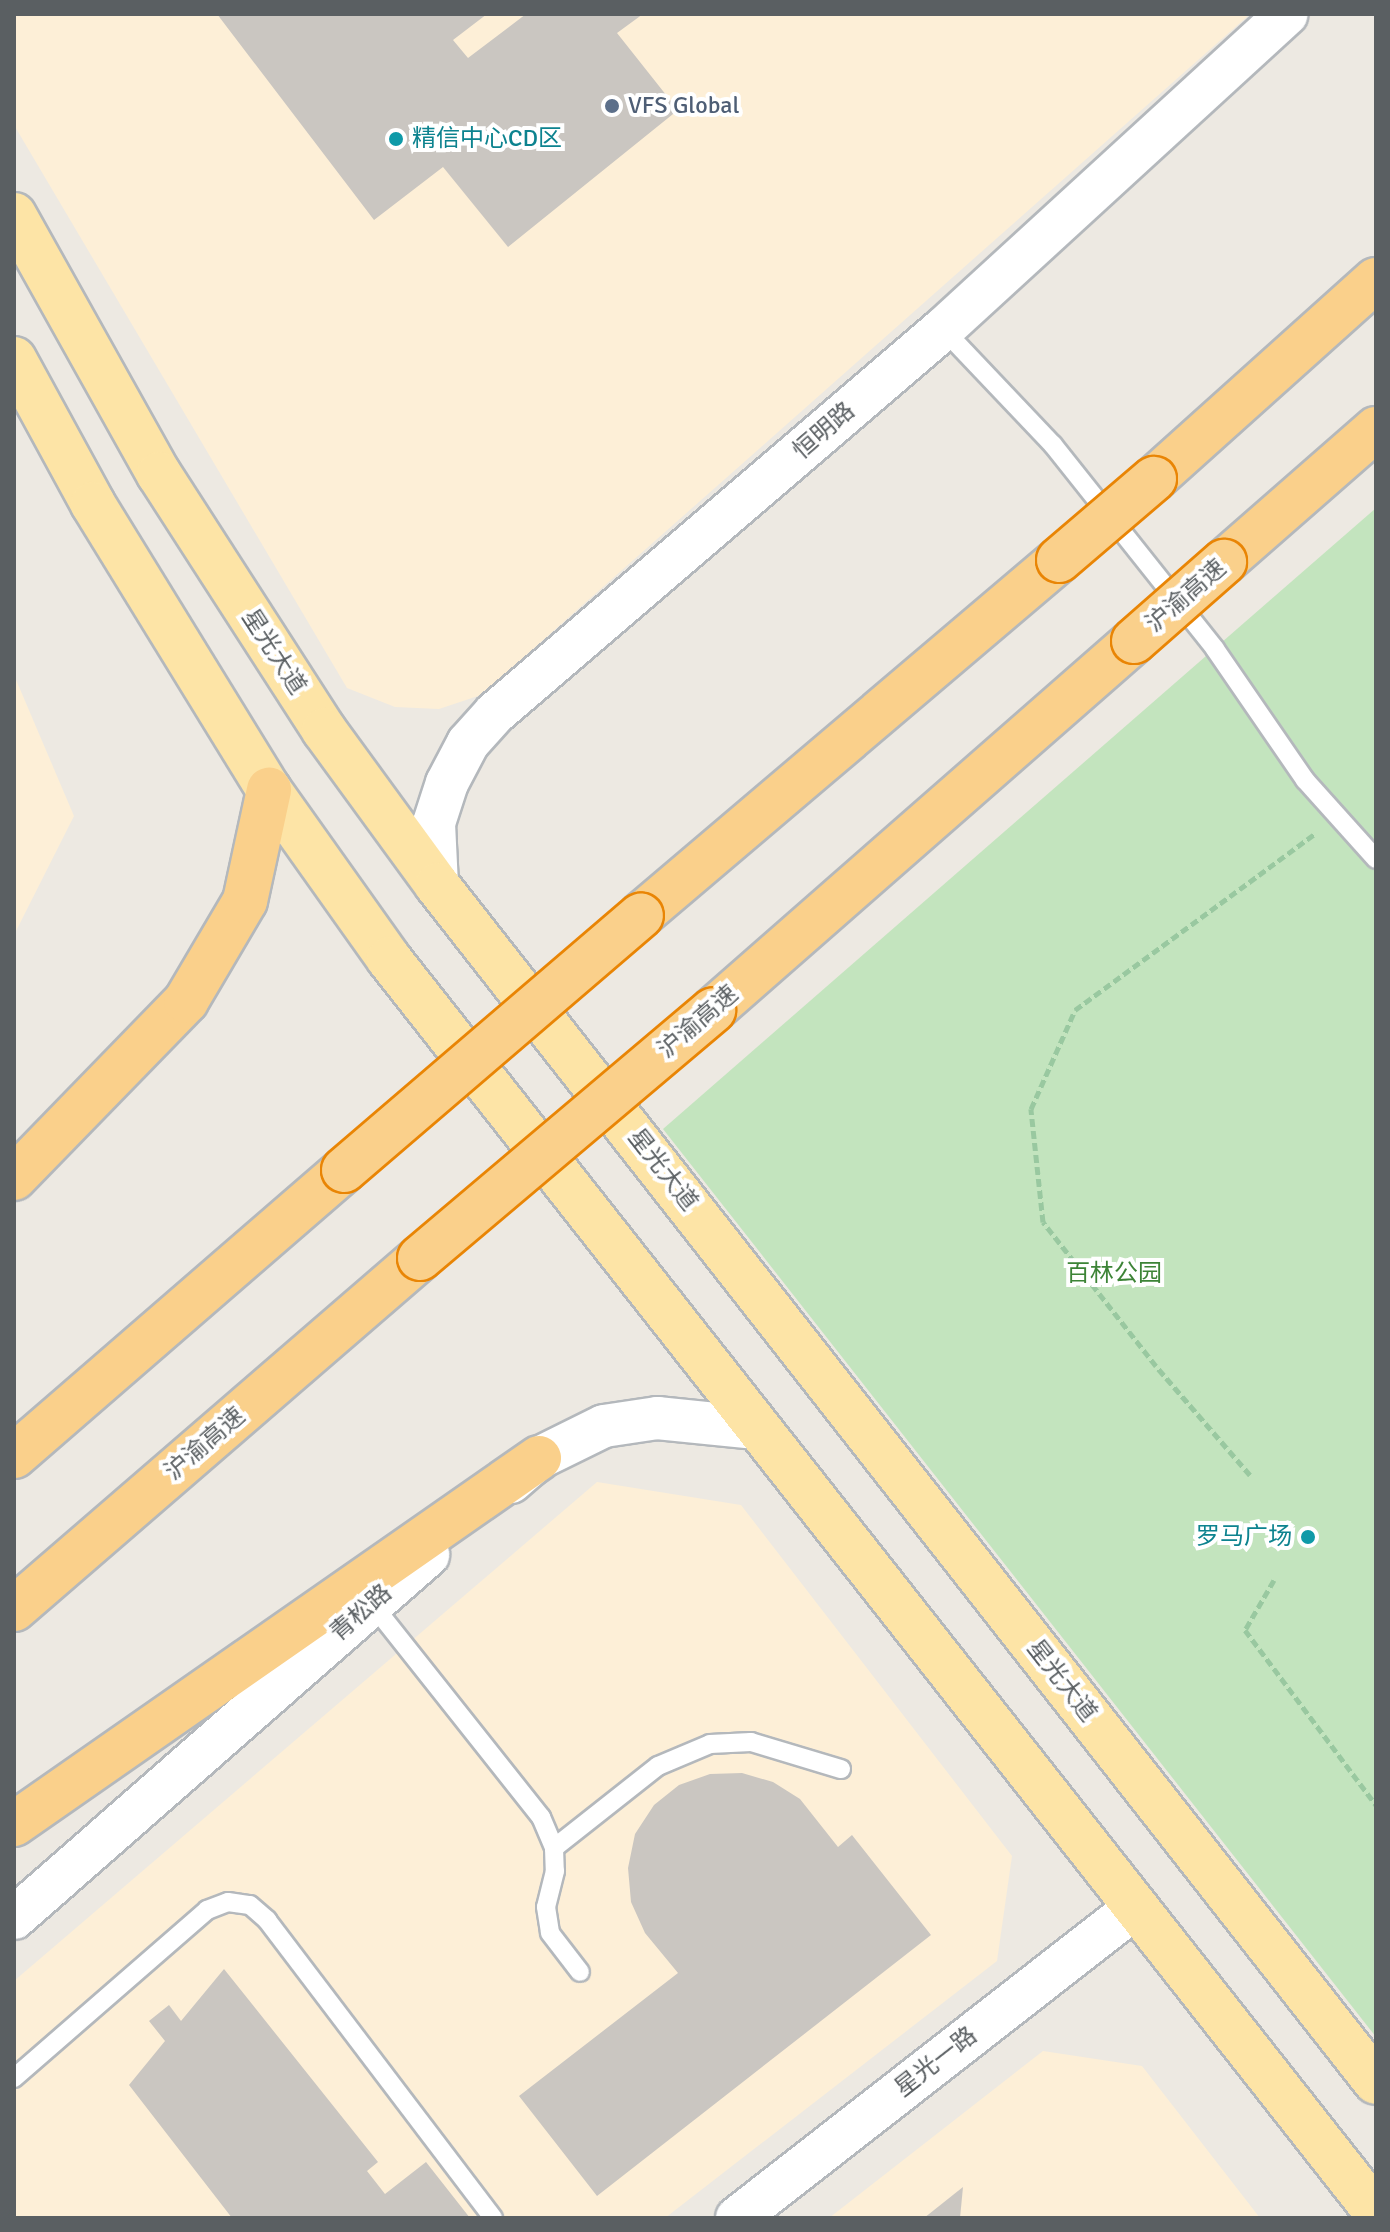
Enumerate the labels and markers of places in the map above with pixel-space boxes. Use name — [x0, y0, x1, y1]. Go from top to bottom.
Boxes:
place label: VFS Global — [628, 92, 740, 120]
marker: VFS Global — [603, 97, 621, 115]
place label: 精信中心CD区 — [412, 125, 562, 153]
marker: 精信中心CD区 — [387, 130, 405, 148]
place label: 罗马广场 — [1196, 1523, 1292, 1551]
marker: 罗马广场 — [1299, 1528, 1317, 1546]

